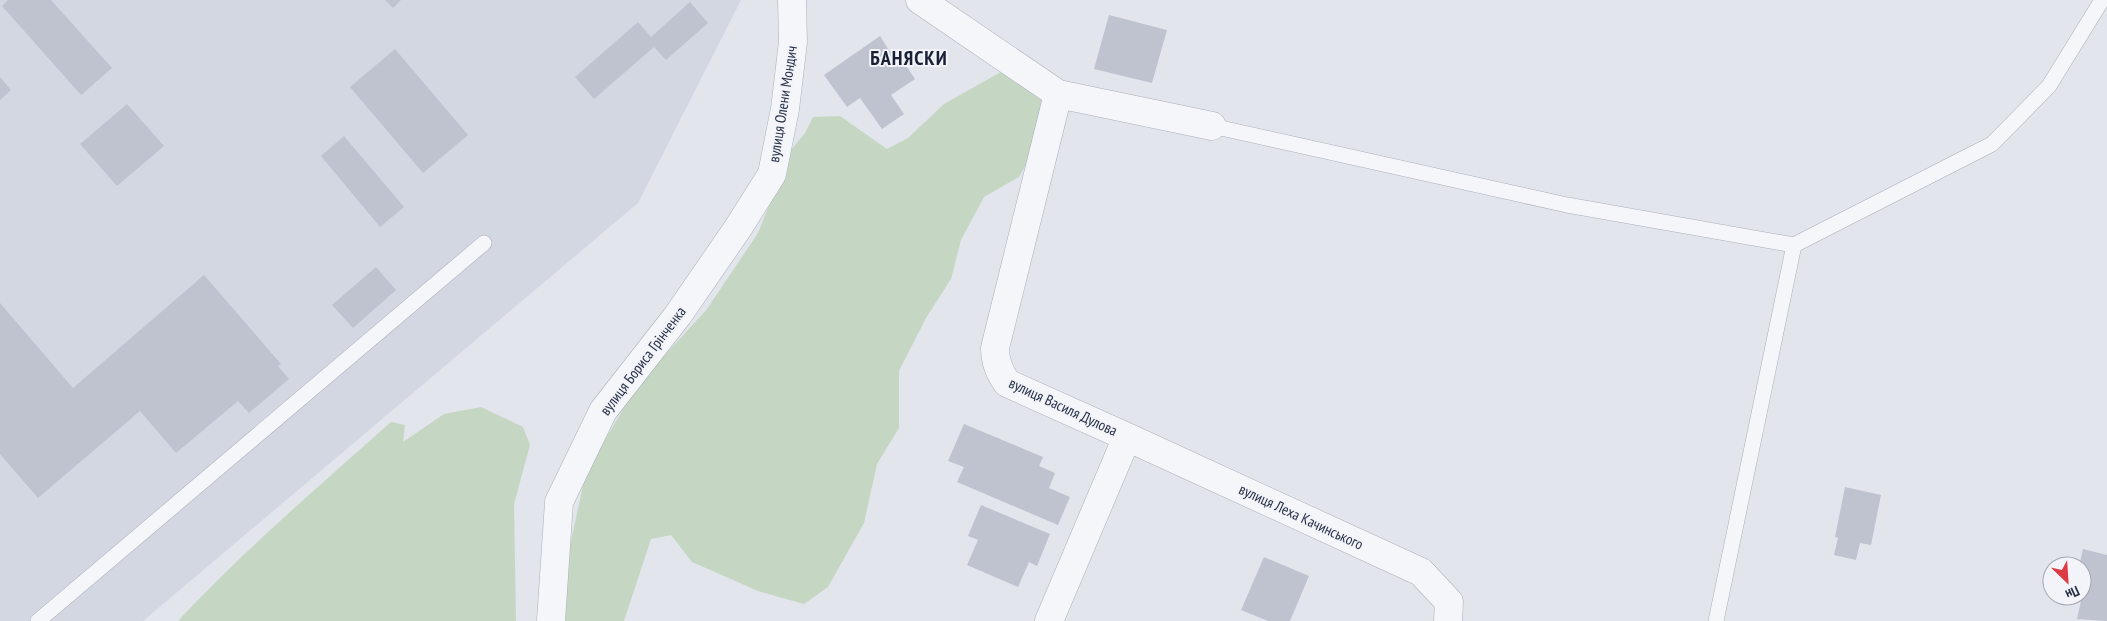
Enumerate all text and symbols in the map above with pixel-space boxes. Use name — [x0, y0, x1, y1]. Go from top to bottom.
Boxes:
street label: вулиця Олени Мондич — [764, 44, 801, 164]
district label: БАНЯСКИ — [870, 45, 948, 71]
street label: вулиця Бориса Грінченка — [595, 303, 690, 419]
street label: вулиця Василя Дулова — [1006, 373, 1120, 440]
street label: вулиця Леха Качинського — [1236, 479, 1366, 554]
north arrow — [2042, 556, 2092, 606]
text: Пн — [2063, 582, 2082, 604]

